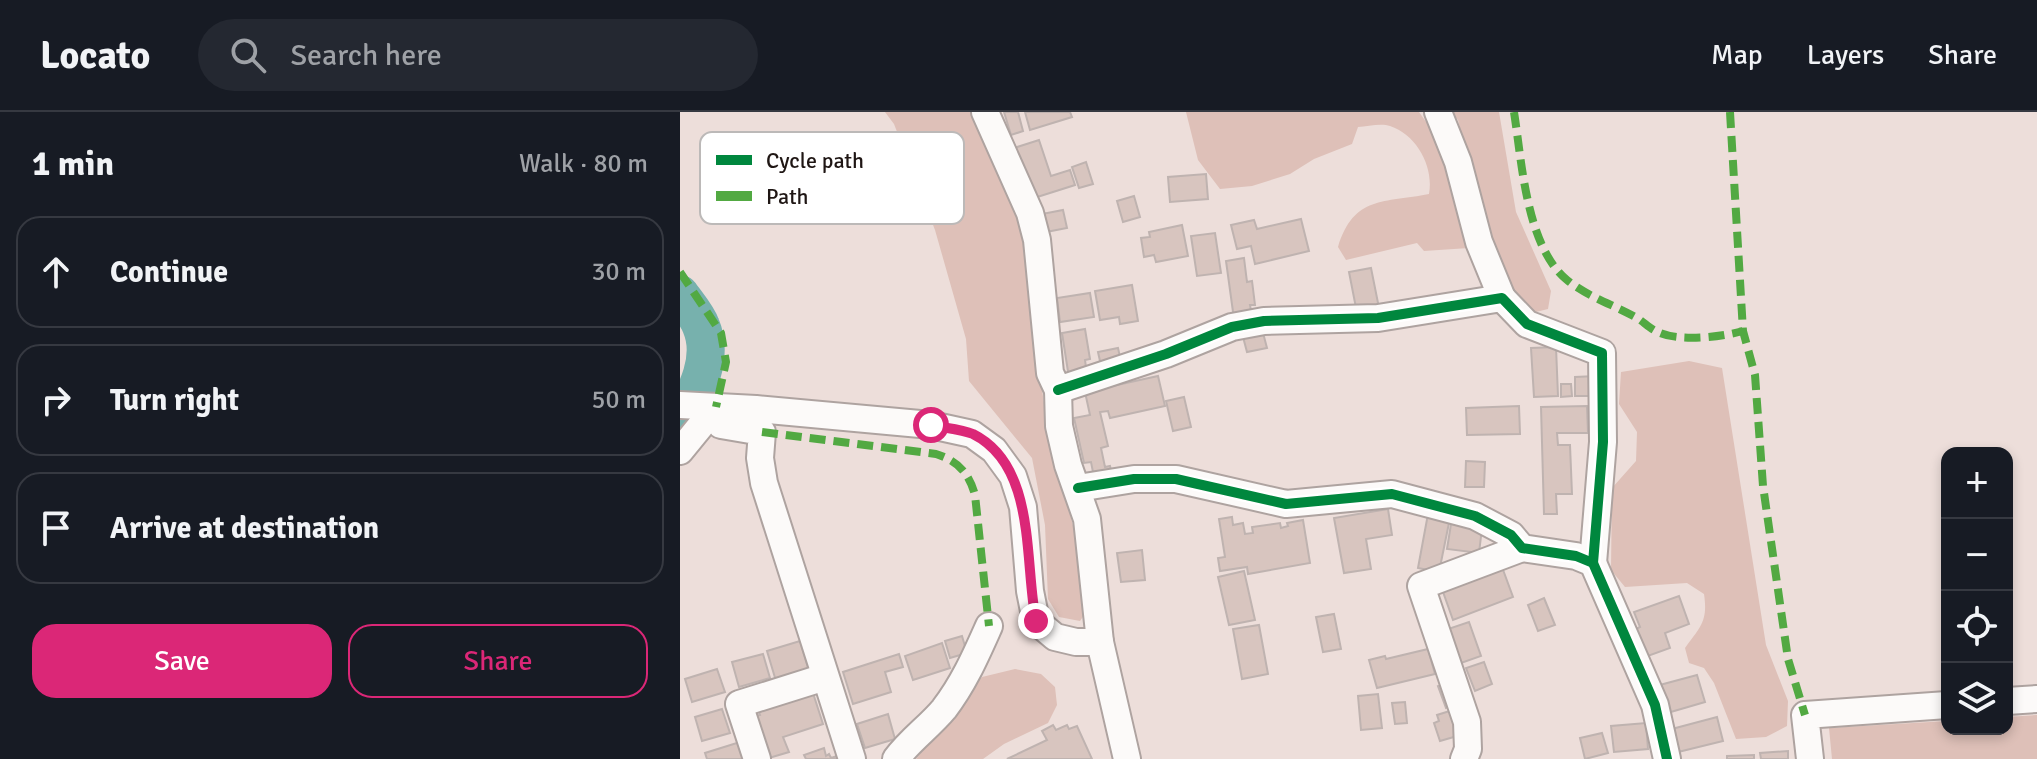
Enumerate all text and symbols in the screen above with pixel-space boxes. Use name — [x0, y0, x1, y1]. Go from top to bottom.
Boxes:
search box — [198, 19, 758, 91]
text: Locato — [40, 32, 150, 79]
icon: search — [226, 33, 270, 77]
text: Search here — [290, 37, 442, 74]
text: Map — [1711, 38, 1763, 72]
text: Layers — [1807, 38, 1884, 72]
text: Share — [1928, 38, 1997, 72]
legend — [700, 132, 964, 224]
text: 1 min — [32, 143, 114, 185]
text: Cycle path — [766, 147, 864, 174]
text: Walk · 80 m — [519, 148, 648, 180]
text: Path — [766, 183, 809, 210]
icon: ahead — [34, 250, 78, 294]
text: Continue — [110, 254, 228, 291]
text: 30 m — [591, 256, 646, 288]
icon: right — [34, 378, 78, 422]
text: Turn right — [110, 382, 239, 419]
text: 50 m — [591, 384, 646, 416]
route start — [913, 407, 949, 443]
map controls — [1941, 447, 2013, 735]
button: + — [1941, 447, 2013, 519]
icon: arrive — [34, 506, 78, 550]
text: Arrive at destination — [110, 510, 379, 547]
button: − — [1941, 519, 2013, 591]
button: locate — [1941, 591, 2013, 663]
route end — [1018, 603, 1054, 639]
button: Save — [32, 624, 332, 698]
button: Share — [348, 624, 648, 698]
button: layers — [1941, 663, 2013, 735]

